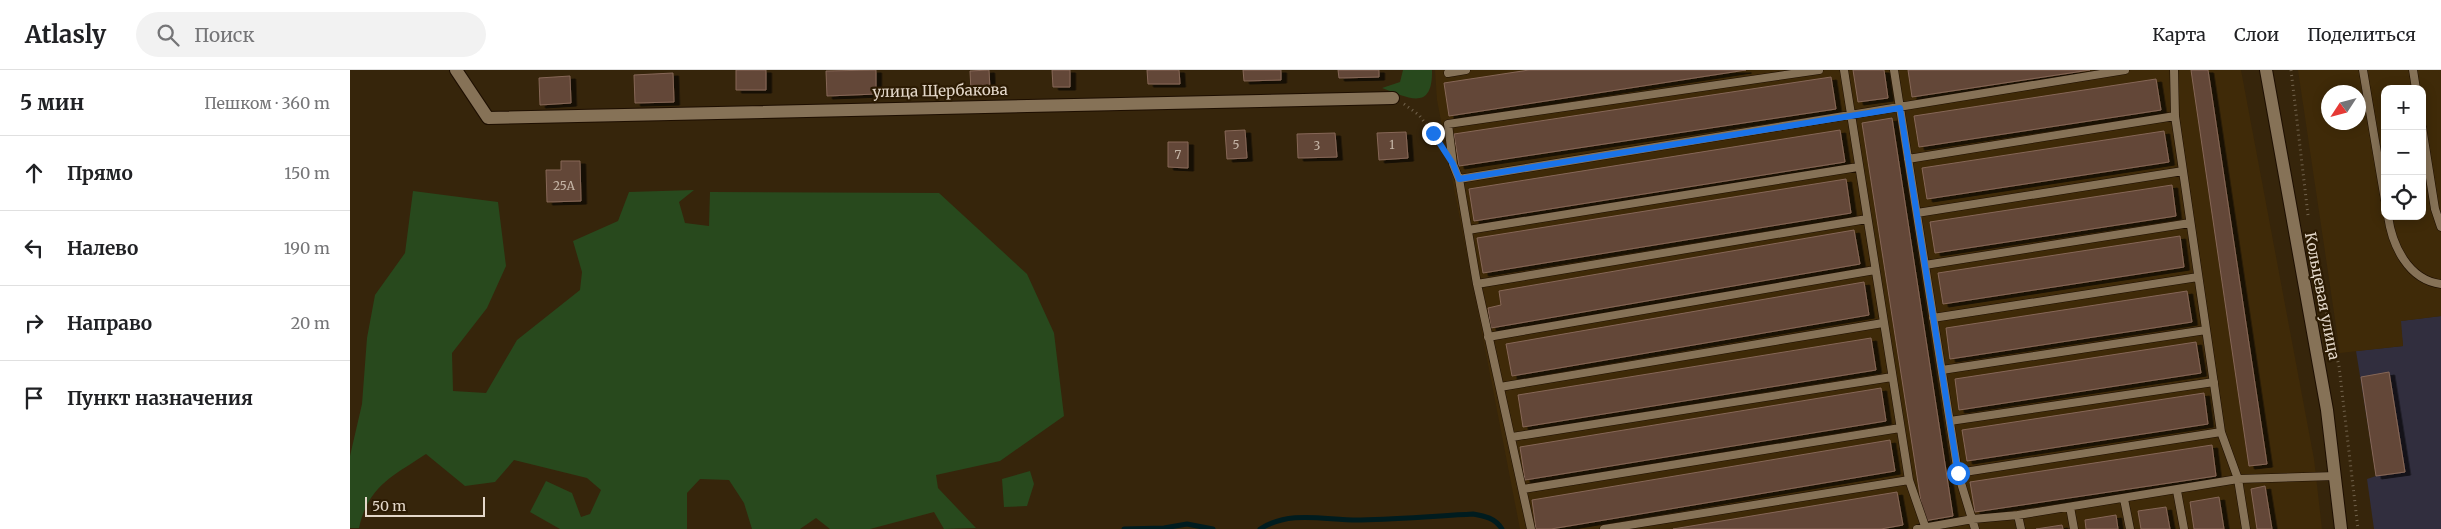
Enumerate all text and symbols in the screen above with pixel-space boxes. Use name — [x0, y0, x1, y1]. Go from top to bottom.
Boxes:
search box — [136, 12, 486, 57]
text: Atlasly — [25, 19, 106, 50]
icon: search — [154, 21, 182, 49]
text: Поиск — [194, 23, 254, 47]
text: Карта — [2152, 23, 2206, 46]
text: Слои — [2234, 23, 2279, 46]
text: Поделиться — [2307, 23, 2416, 46]
street label: улица Щербакова — [872, 80, 1008, 101]
north arrow — [2321, 85, 2366, 130]
map controls — [2381, 85, 2426, 220]
button: + — [2381, 85, 2426, 130]
text: 5 мин — [20, 89, 84, 116]
text: Пешком · 360 m — [204, 93, 330, 113]
route end — [1422, 122, 1445, 145]
button: − — [2381, 130, 2426, 175]
house number: 5 — [1232, 137, 1240, 152]
house number: 1 — [1389, 137, 1395, 152]
house number: 3 — [1314, 138, 1321, 153]
house number: 7 — [1175, 147, 1182, 162]
icon: ahead — [20, 159, 48, 187]
text: Прямо — [67, 161, 133, 185]
text: 150 m — [284, 163, 330, 183]
button: locate — [2381, 175, 2426, 220]
house number: 25А — [553, 178, 575, 193]
street label: Кольцевая улица — [2301, 230, 2344, 361]
icon: left — [20, 234, 48, 262]
text: Налево — [67, 236, 138, 260]
text: 190 m — [284, 238, 330, 258]
icon: right — [20, 309, 48, 337]
text: Направо — [67, 311, 152, 335]
text: 20 m — [291, 313, 330, 333]
icon: arrive — [20, 384, 48, 412]
text: Пункт назначения — [67, 386, 253, 410]
route start — [1947, 462, 1970, 485]
scale bar — [365, 494, 485, 517]
text: 50 m — [372, 497, 406, 515]

